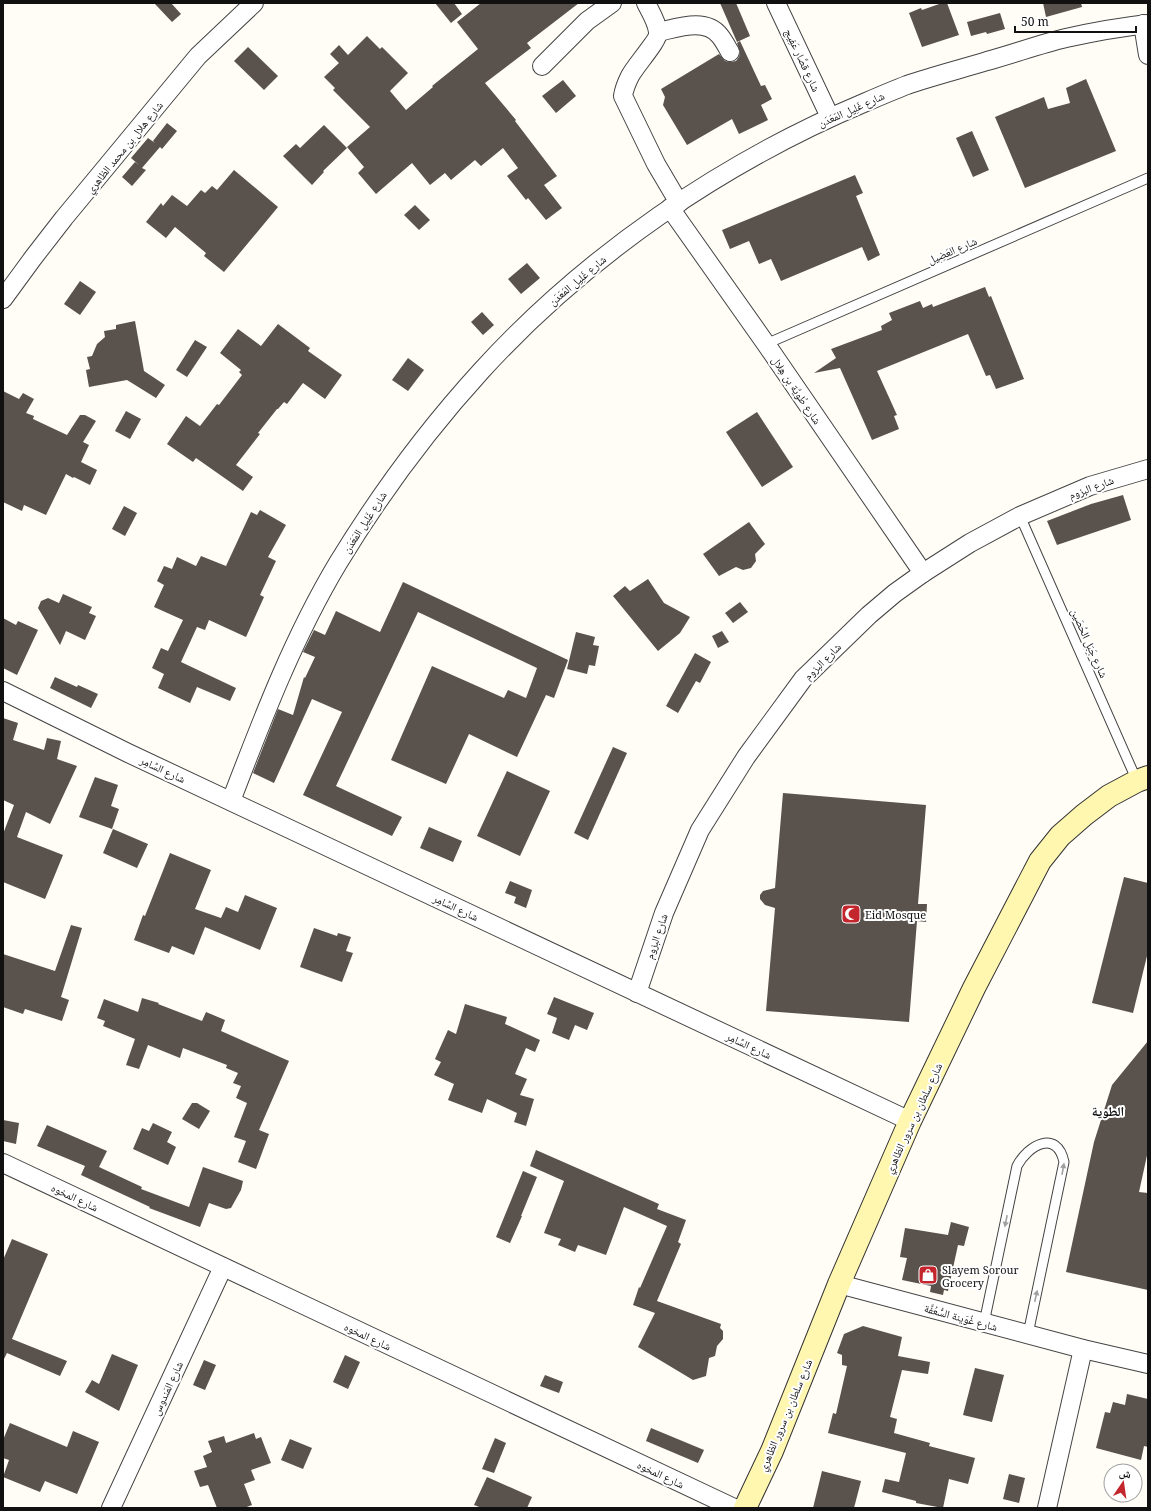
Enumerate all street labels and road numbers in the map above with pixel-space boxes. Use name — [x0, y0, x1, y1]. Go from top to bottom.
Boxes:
street label: شارع قصَّار عَفِيج — [782, 26, 824, 94]
street label: شارع غَلِيل المَعَدَن — [815, 88, 887, 130]
street label: شارع هلال بن محمد الظاهري — [82, 98, 167, 197]
street label: شارع العَضِيل — [925, 233, 979, 267]
street label: شارع غَلِيل المَعَدَن — [545, 251, 609, 309]
street label: شارع طُويَّة بن هِلال — [769, 353, 825, 427]
street label: شارع البزوم — [1066, 472, 1116, 502]
street label: شارع غَلِيل المَعَدَن — [338, 488, 390, 556]
street label: شارع جَبَل الحُصَين — [1068, 606, 1112, 680]
street label: شارع البزوم — [800, 639, 844, 683]
street label: شارع السَّامِر — [137, 752, 188, 786]
street label: شارع السَّامِر — [430, 890, 481, 924]
street label: شارع البزوم — [641, 911, 671, 961]
street label: شارع السَّامِر — [723, 1028, 774, 1062]
street label: شارع سلطان بن سرور الظاهري — [881, 1060, 947, 1177]
street label: شارع المخوه — [49, 1180, 101, 1214]
street label: شارع غُوَينة السُّعُفَّة — [923, 1300, 999, 1334]
street label: شارع المخوه — [342, 1319, 394, 1353]
street label: شارع سلطان بن سرور الظاهري — [755, 1357, 817, 1474]
street label: شارع المَندوس — [148, 1359, 186, 1417]
street label: شارع المخوه — [635, 1457, 687, 1491]

